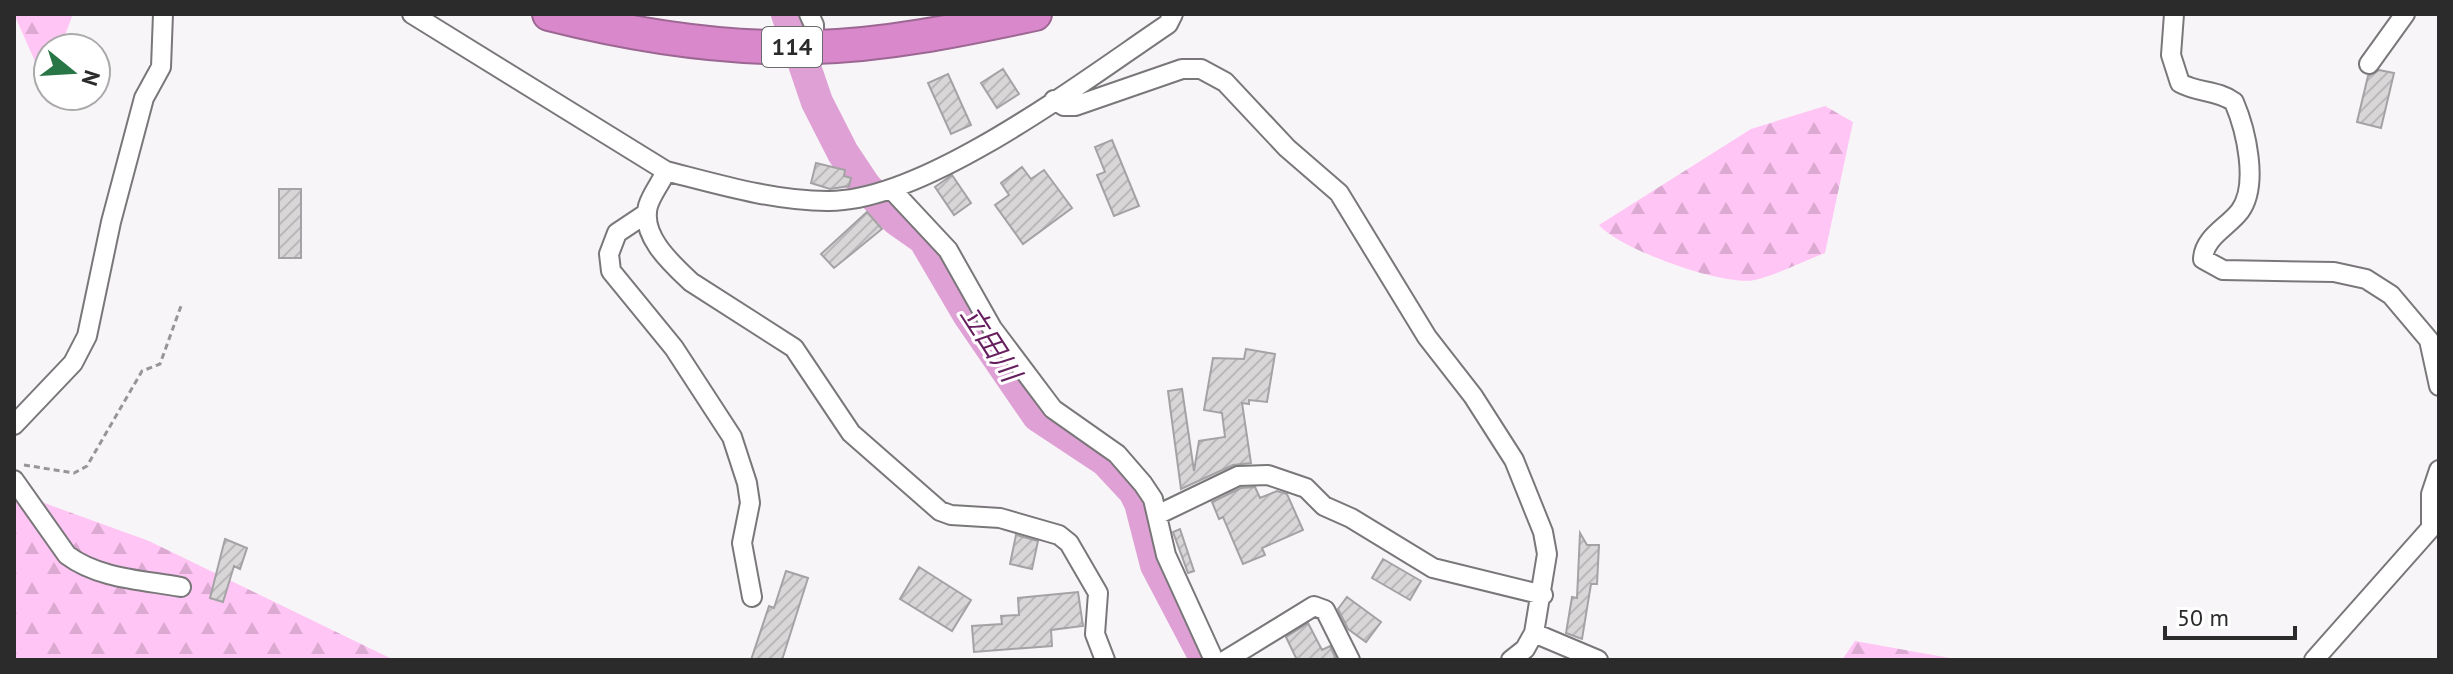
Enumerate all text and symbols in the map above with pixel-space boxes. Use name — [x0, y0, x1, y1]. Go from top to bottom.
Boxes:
road number: 114 — [762, 27, 822, 67]
north arrow — [32, 32, 112, 112]
text: N — [75, 67, 107, 89]
water label: 立田川 — [953, 297, 1031, 391]
scale bar — [2165, 590, 2295, 640]
text: 50 m — [2177, 602, 2229, 633]

